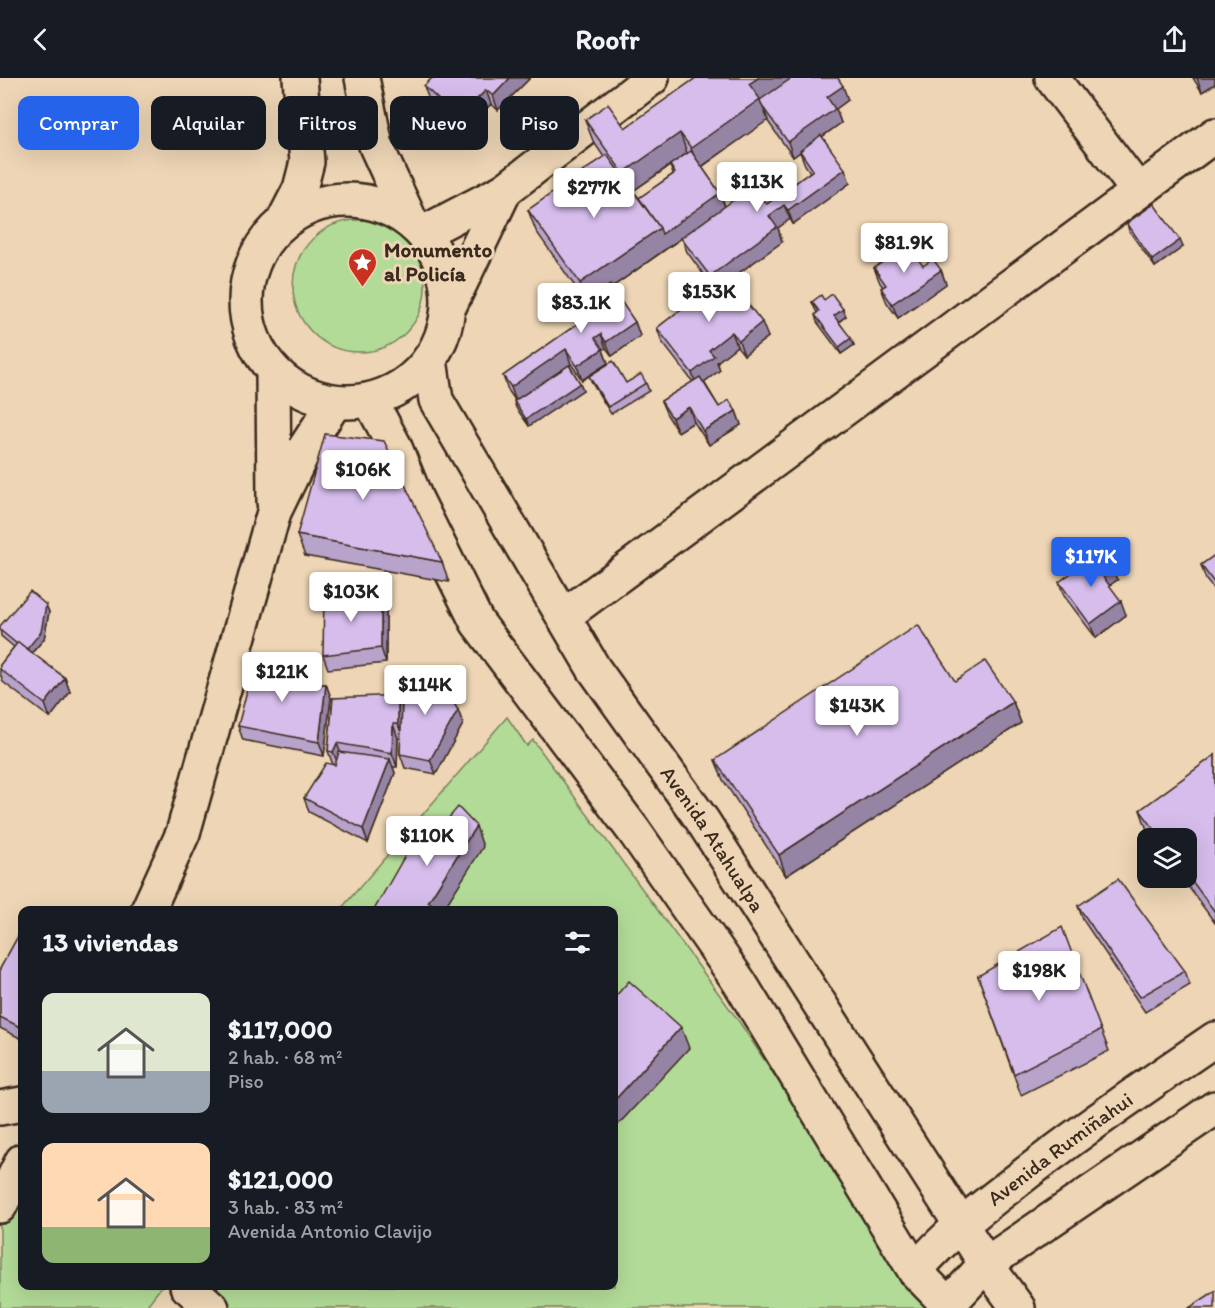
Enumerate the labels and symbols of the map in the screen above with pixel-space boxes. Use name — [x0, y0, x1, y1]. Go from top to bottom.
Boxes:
pin: $113K — [715, 162, 799, 213]
pin: $277K — [552, 168, 636, 219]
pin: $81.9K — [855, 223, 953, 274]
place label: Monumento al Policía — [384, 237, 492, 286]
place icon: Monumento al Policía — [347, 246, 379, 288]
pin: $153K — [667, 272, 751, 323]
pin: $83.1K — [532, 283, 630, 334]
pin: $106K — [321, 450, 405, 501]
pin: $117K — [1049, 537, 1133, 588]
pin: $103K — [309, 572, 393, 623]
pin: $121K — [240, 652, 324, 703]
pin: $114K — [383, 665, 467, 716]
pin: $143K — [815, 686, 899, 737]
street label: Avenida Atahualpa — [656, 761, 771, 917]
pin: $110K — [385, 816, 469, 867]
pin: $198K — [997, 951, 1081, 1002]
street label: Avenida Rumiñahui — [982, 1087, 1137, 1211]

